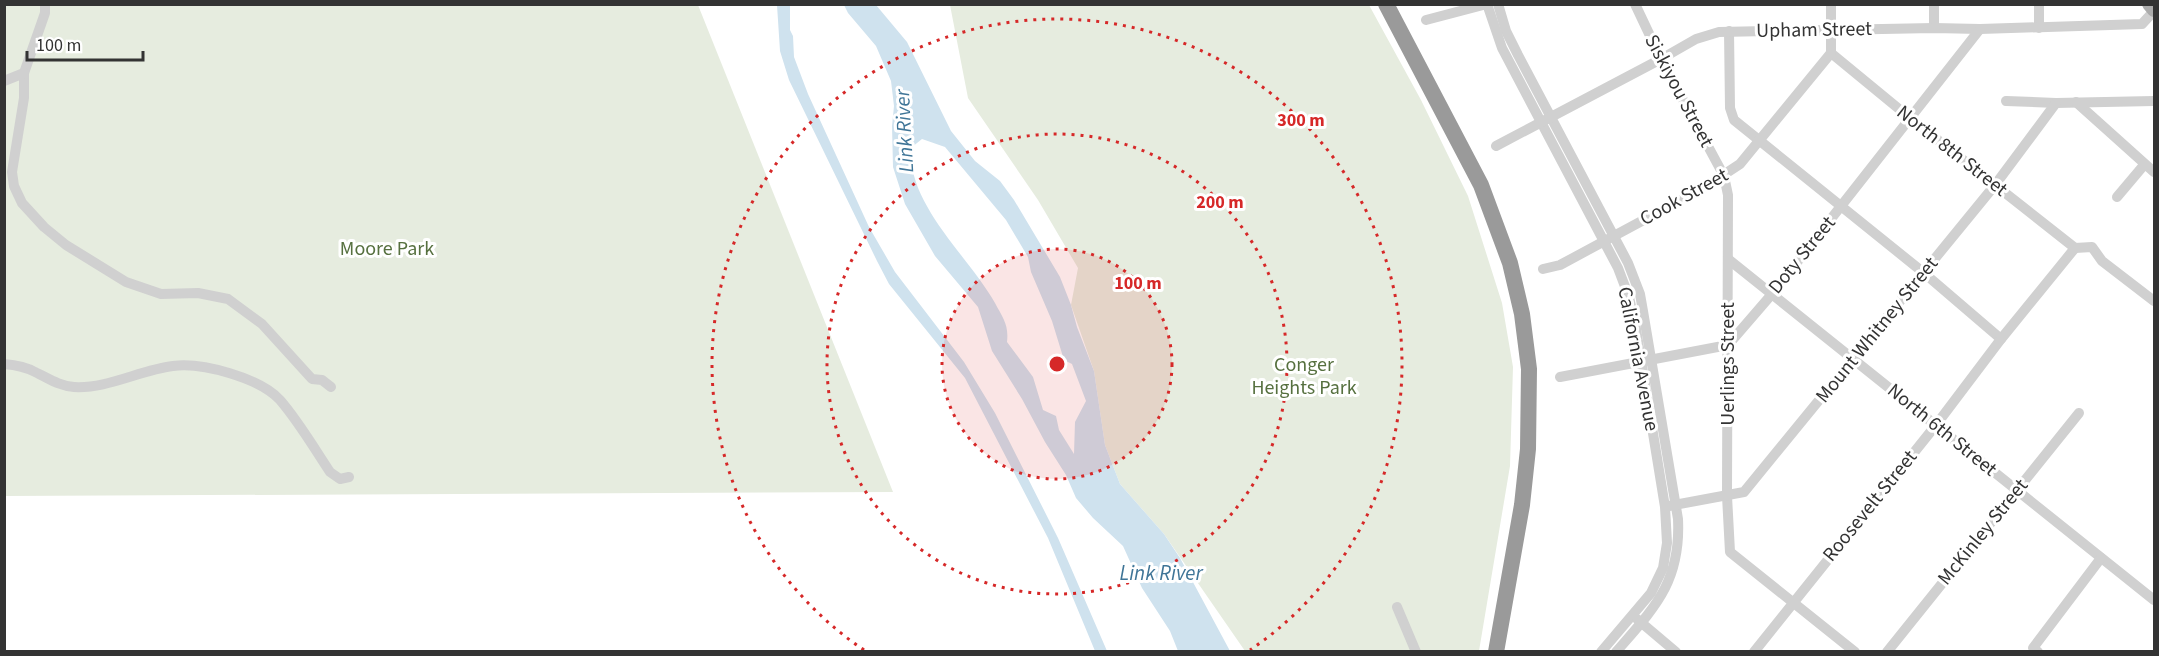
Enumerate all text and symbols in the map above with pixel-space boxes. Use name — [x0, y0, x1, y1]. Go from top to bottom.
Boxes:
street label: Upham Street — [1756, 15, 1872, 45]
scale bar — [27, 24, 142, 62]
street label: Siskiyou Street — [1638, 30, 1721, 152]
text: 100 m — [36, 33, 81, 58]
water label: Link River — [887, 88, 921, 173]
street label: North 8th Street — [1891, 99, 2014, 203]
text: 300 m — [1277, 108, 1325, 133]
street label: Cook Street — [1635, 161, 1733, 233]
text: 200 m — [1196, 190, 1244, 215]
street label: Doty Street — [1762, 210, 1842, 300]
park label: Moore Park — [340, 235, 434, 263]
street label: Mount Whitney Street — [1809, 251, 1945, 409]
text: 100 m — [1114, 271, 1162, 296]
street label: California Avenue — [1610, 284, 1666, 434]
street label: Uerlings Street — [1714, 302, 1742, 426]
park label: Conger Heights Park — [1251, 351, 1357, 402]
centre of rings — [1047, 354, 1067, 374]
street label: North 6th Street — [1881, 377, 2003, 483]
street label: Roosevelt Street — [1816, 444, 1924, 568]
street label: McKinley Street — [1931, 473, 2035, 591]
water label: Link River — [1119, 558, 1203, 588]

